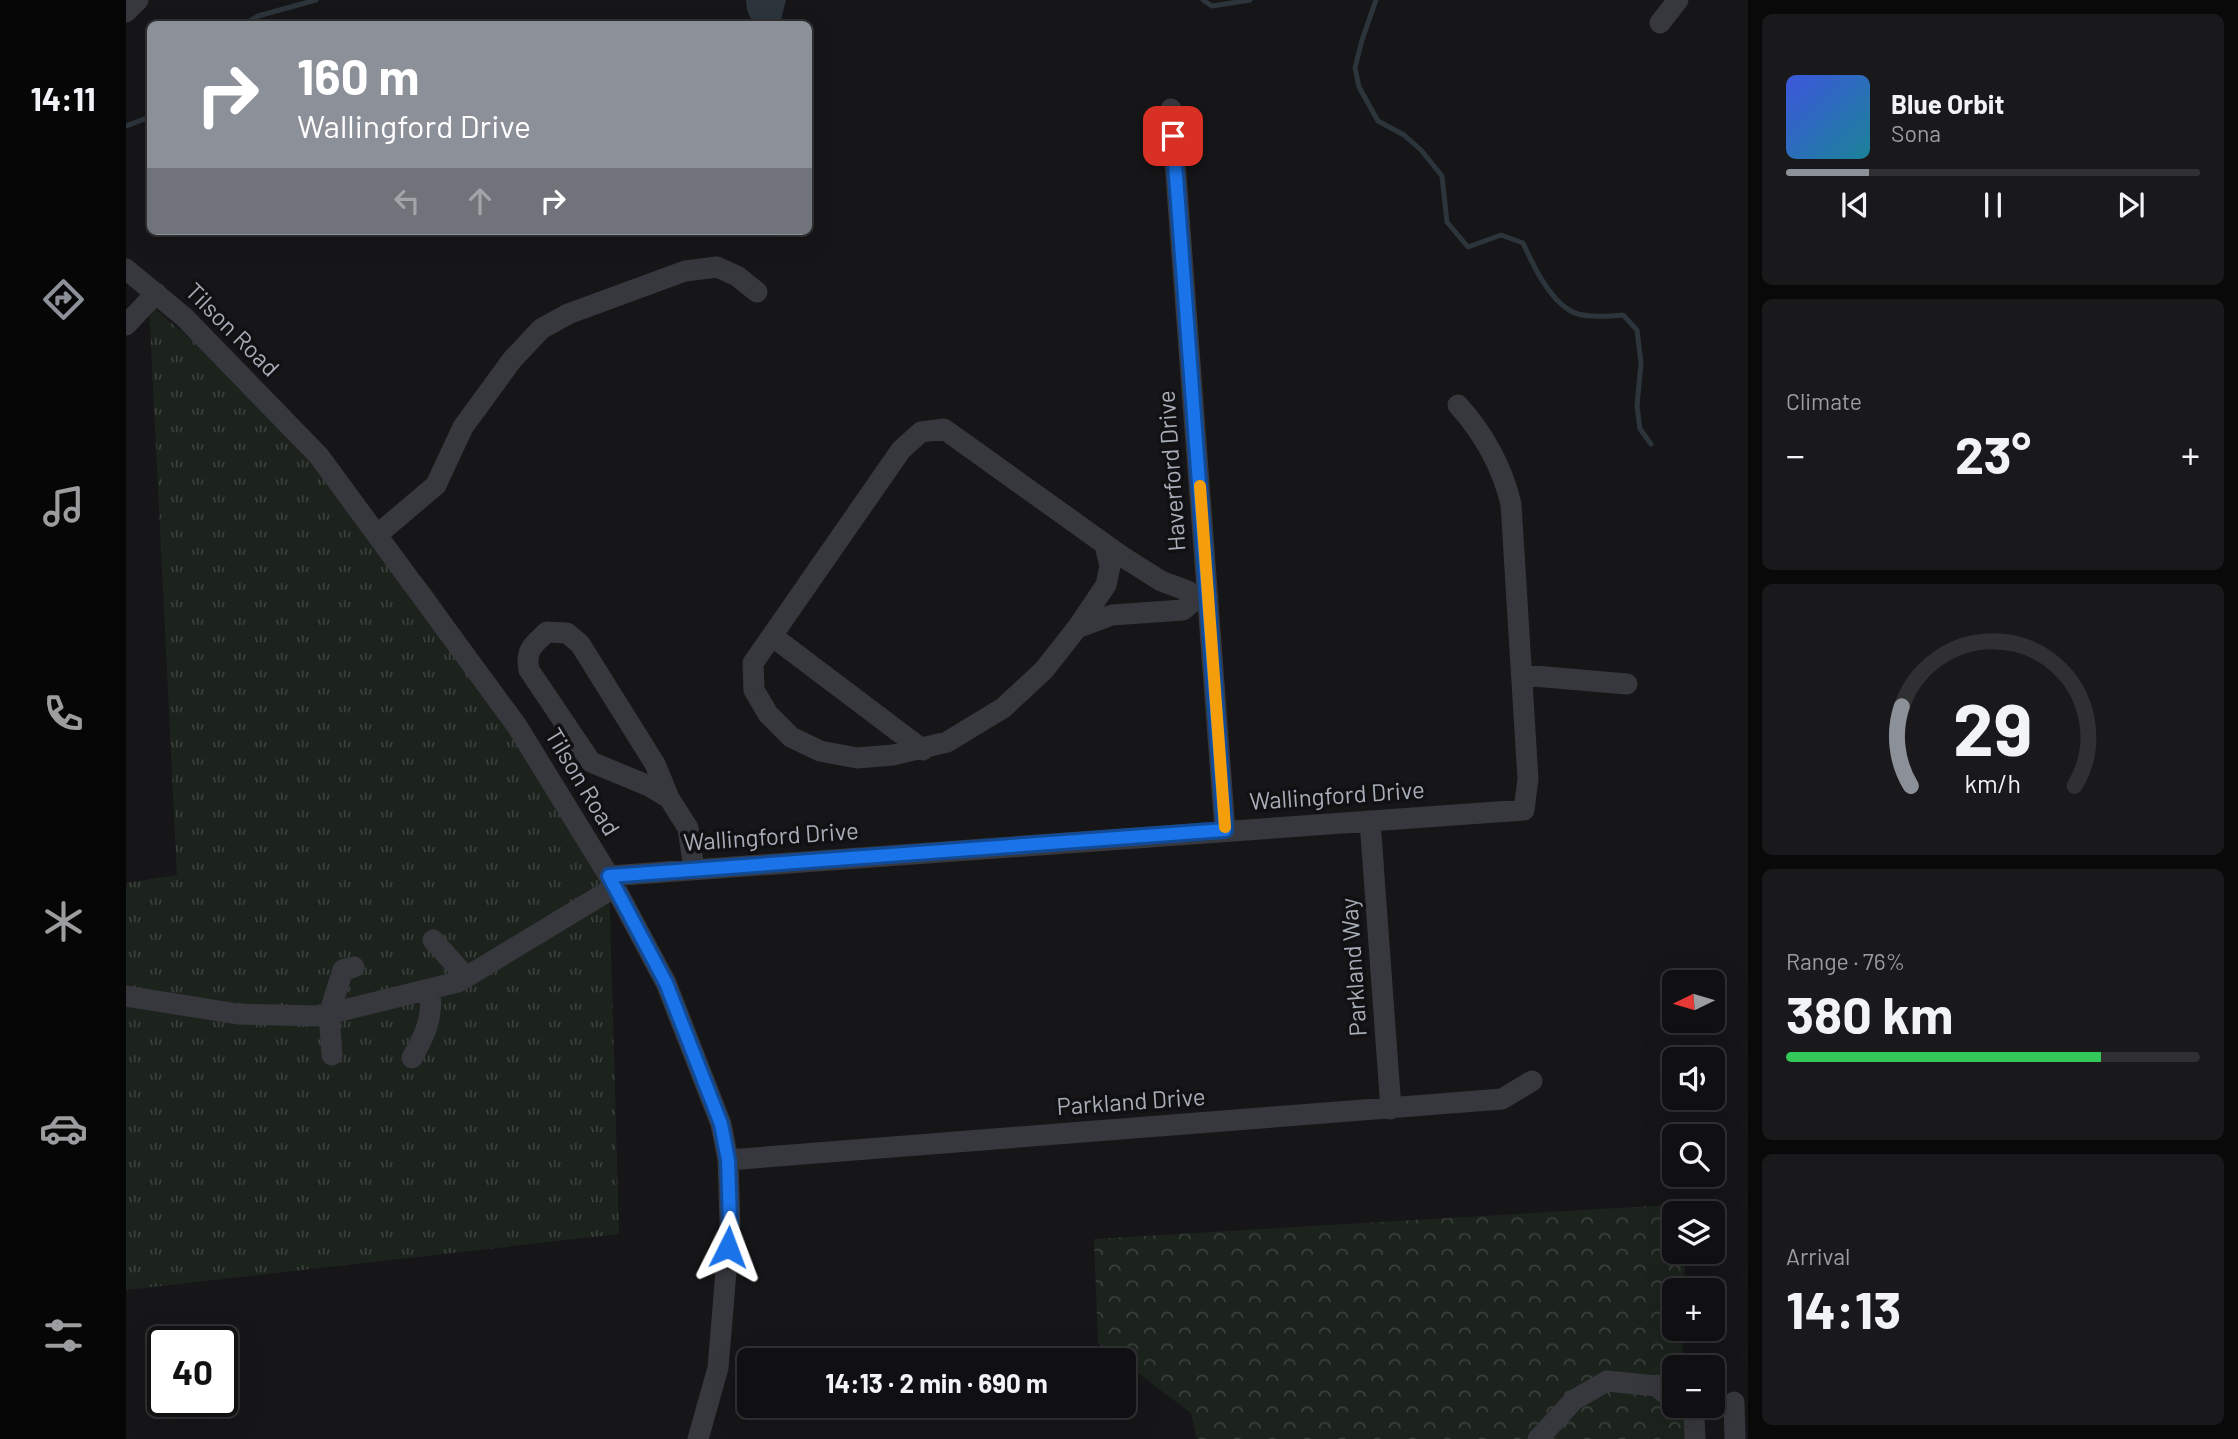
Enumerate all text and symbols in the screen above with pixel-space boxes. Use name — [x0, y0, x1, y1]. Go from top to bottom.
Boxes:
text: 160 m — [297, 46, 419, 105]
icon: right — [182, 49, 273, 140]
text: 14:11 — [30, 79, 96, 117]
text: Blue Orbit — [1891, 88, 2004, 119]
text: Wallingford Drive — [297, 106, 531, 144]
pin — [1143, 106, 1203, 166]
icon: arrive — [1154, 117, 1192, 155]
text: Sona — [1891, 119, 1941, 147]
icon: left — [388, 182, 426, 220]
icon: ahead — [461, 182, 499, 220]
icon: right — [534, 182, 572, 220]
icon: previous — [1836, 186, 1874, 224]
icon: pause — [1974, 186, 2012, 224]
icon: next — [2112, 186, 2150, 224]
icon: directions — [39, 275, 88, 324]
street label: Tilson Road — [180, 276, 286, 382]
text: Climate — [1786, 387, 1862, 415]
street label: Haverford Drive — [1150, 390, 1191, 553]
text: 23° — [1955, 422, 2031, 484]
text: − — [1786, 431, 1805, 477]
text: + — [2181, 431, 2200, 477]
icon: music — [39, 482, 88, 531]
text: 29 — [1953, 683, 2033, 771]
icon: phone — [39, 689, 88, 738]
street label: Tilson Road — [540, 722, 627, 840]
text: km/h — [1965, 767, 2021, 797]
street label: Wallingford Drive — [1248, 774, 1425, 815]
street label: Wallingford Drive — [682, 815, 859, 856]
icon: climate — [39, 897, 88, 946]
street label: Parkland Way — [1333, 897, 1372, 1037]
text: Range · 76% — [1786, 947, 1905, 975]
north arrow — [1662, 970, 1726, 1032]
map controls — [1662, 970, 1725, 1418]
text: 380 km — [1786, 982, 1953, 1044]
button: sound — [1662, 1047, 1725, 1110]
street label: Parkland Drive — [1056, 1081, 1206, 1120]
icon: car — [39, 1104, 88, 1153]
button: search — [1662, 1124, 1725, 1187]
button: layers — [1662, 1201, 1725, 1264]
position arrow — [691, 1210, 765, 1284]
text: Arrival — [1786, 1242, 1850, 1270]
text: 14:13 — [1786, 1277, 1901, 1339]
button: + — [1662, 1278, 1725, 1341]
icon: filters — [39, 1311, 88, 1360]
speed limit sign: 40 — [147, 1326, 238, 1417]
button: − — [1662, 1355, 1725, 1418]
text: 14:13 · 2 min · 690 m — [825, 1367, 1048, 1398]

